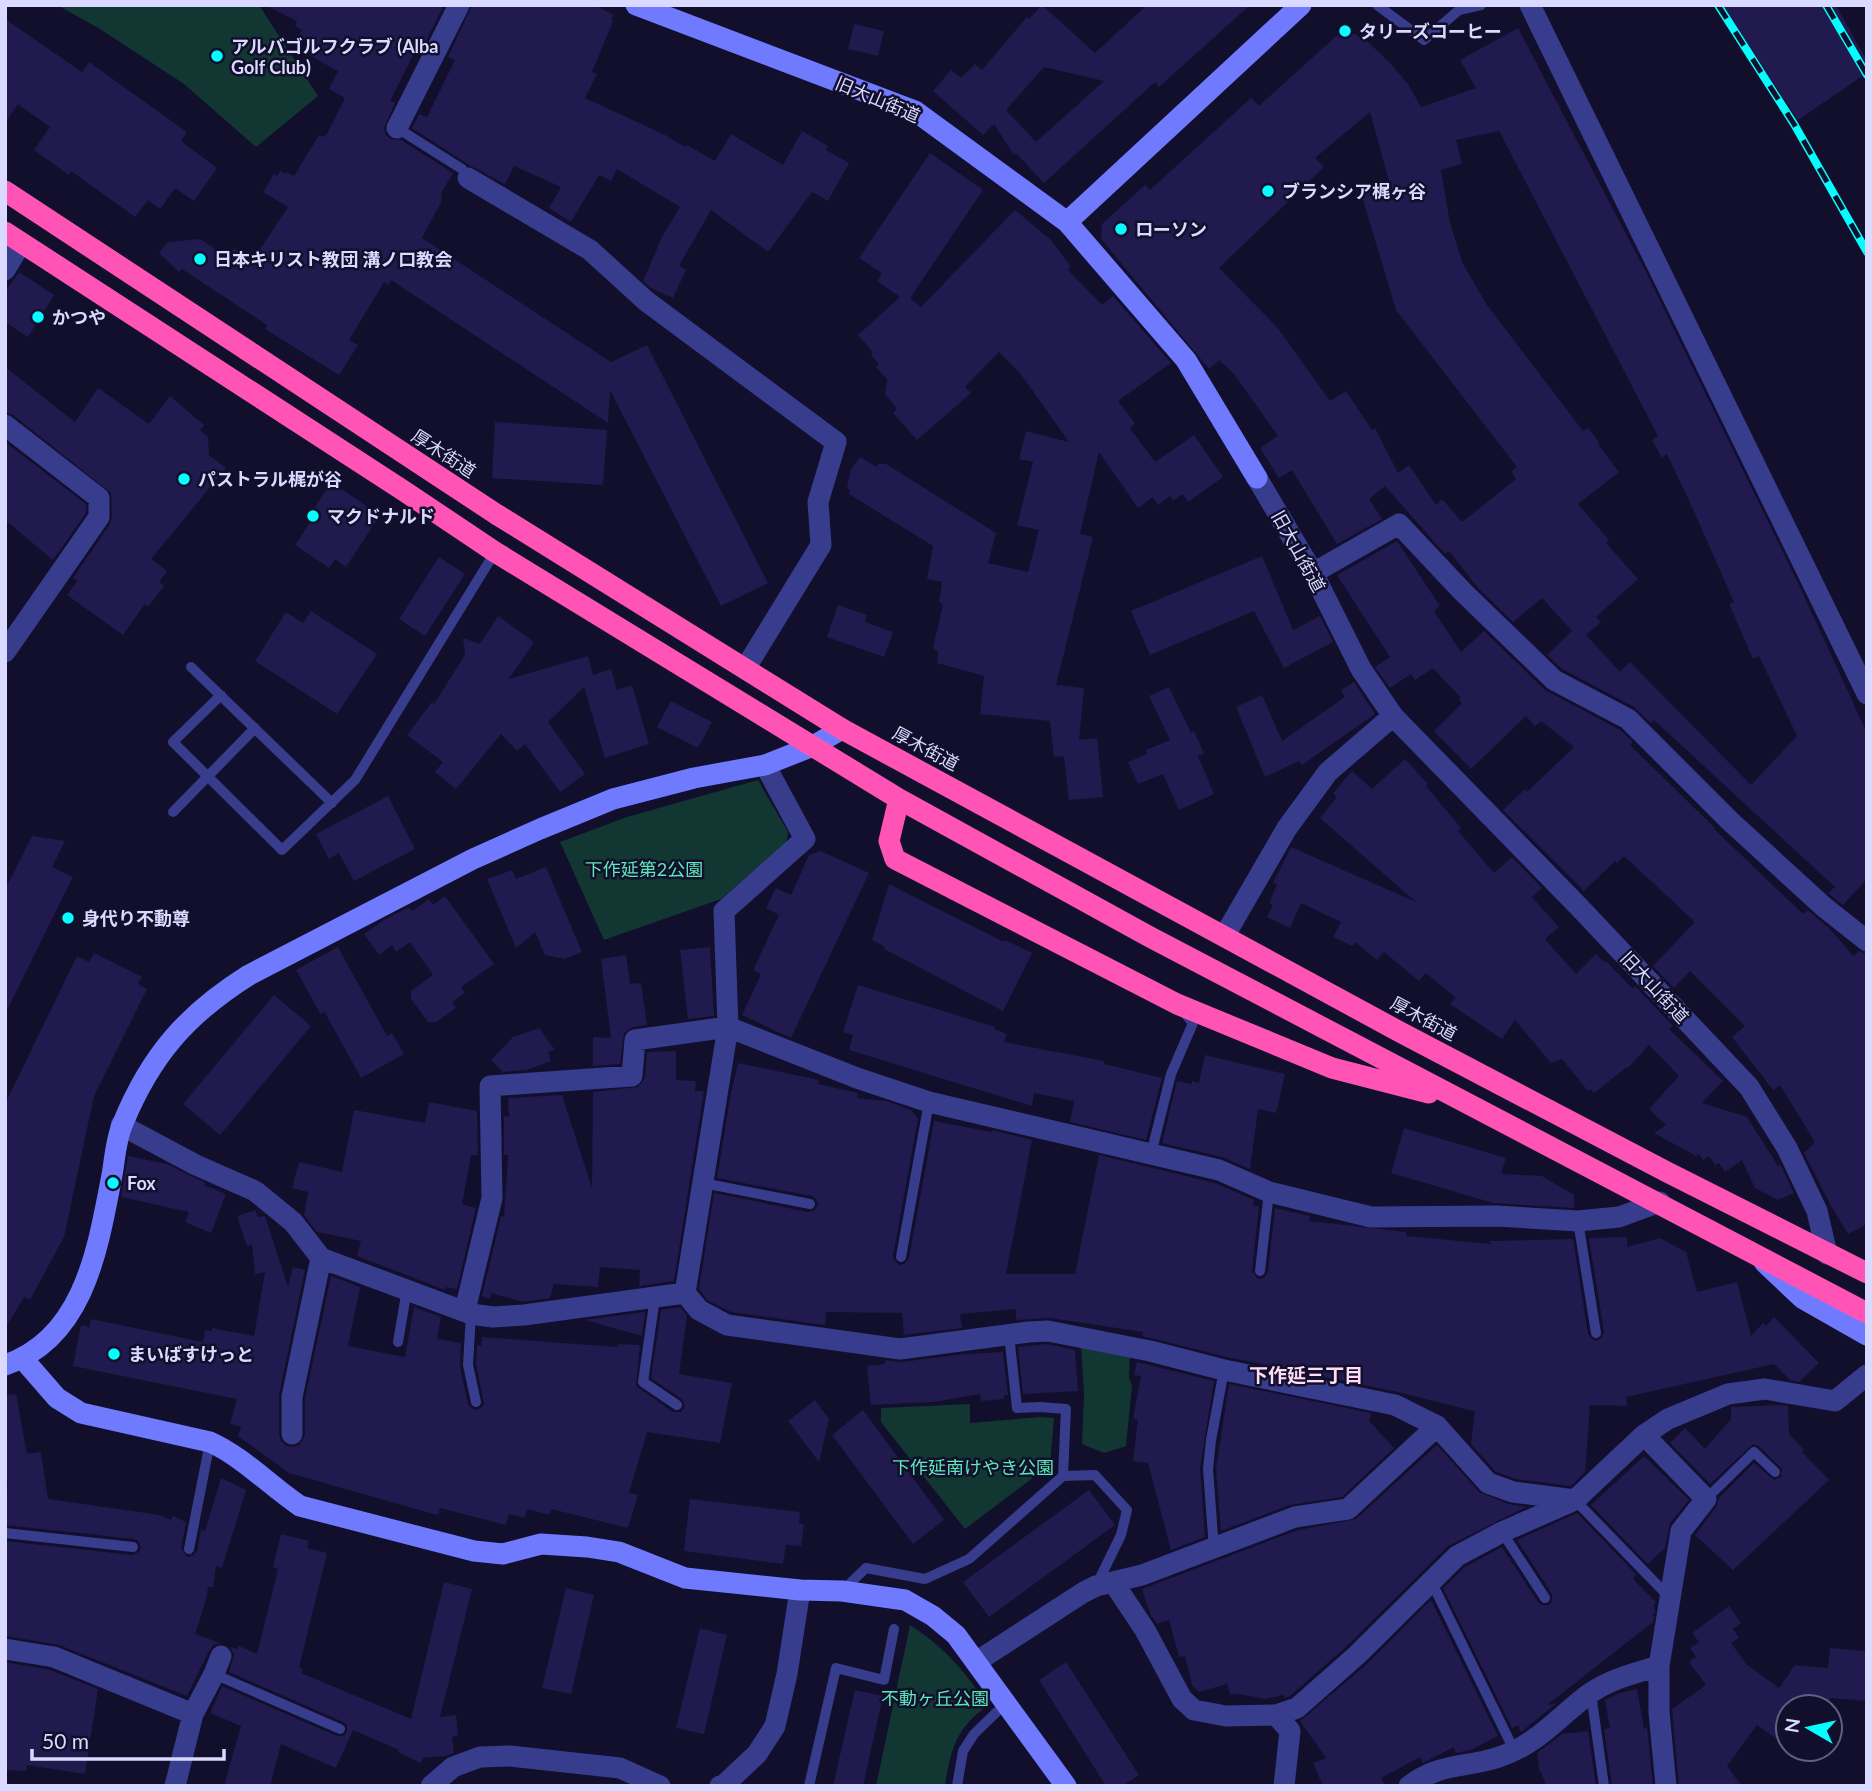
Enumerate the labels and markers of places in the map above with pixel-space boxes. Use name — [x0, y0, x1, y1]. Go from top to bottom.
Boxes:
place label: タリーズコーヒー — [1359, 20, 1502, 42]
marker: タリーズコーヒー — [1337, 23, 1353, 39]
place label: アルバゴルフクラブ (Alba Golf Club) — [231, 35, 438, 78]
marker: アルバゴルフクラブ (Alba Golf Club) — [209, 48, 225, 64]
place label: ブランシア梶ヶ谷 — [1282, 180, 1426, 202]
marker: ブランシア梶ヶ谷 — [1260, 183, 1276, 199]
place label: ローソン — [1135, 218, 1207, 240]
marker: ローソン — [1113, 221, 1129, 237]
place label: 日本キリスト教団 溝ノ口教会 — [214, 248, 452, 270]
marker: 日本キリスト教団 溝ノ口教会 — [192, 251, 208, 267]
place label: かつや — [52, 306, 106, 328]
marker: かつや — [30, 309, 46, 325]
place label: パストラル梶が谷 — [198, 468, 342, 490]
marker: パストラル梶が谷 — [176, 471, 192, 487]
place label: マクドナルド — [327, 505, 435, 527]
marker: マクドナルド — [305, 508, 321, 524]
place label: 身代り不動尊 — [82, 907, 190, 929]
marker: 身代り不動尊 — [60, 910, 76, 926]
place label: Fox — [127, 1172, 156, 1194]
marker: Fox — [105, 1175, 121, 1191]
place label: まいばすけっと — [128, 1343, 254, 1365]
marker: まいばすけっと — [106, 1346, 122, 1362]

